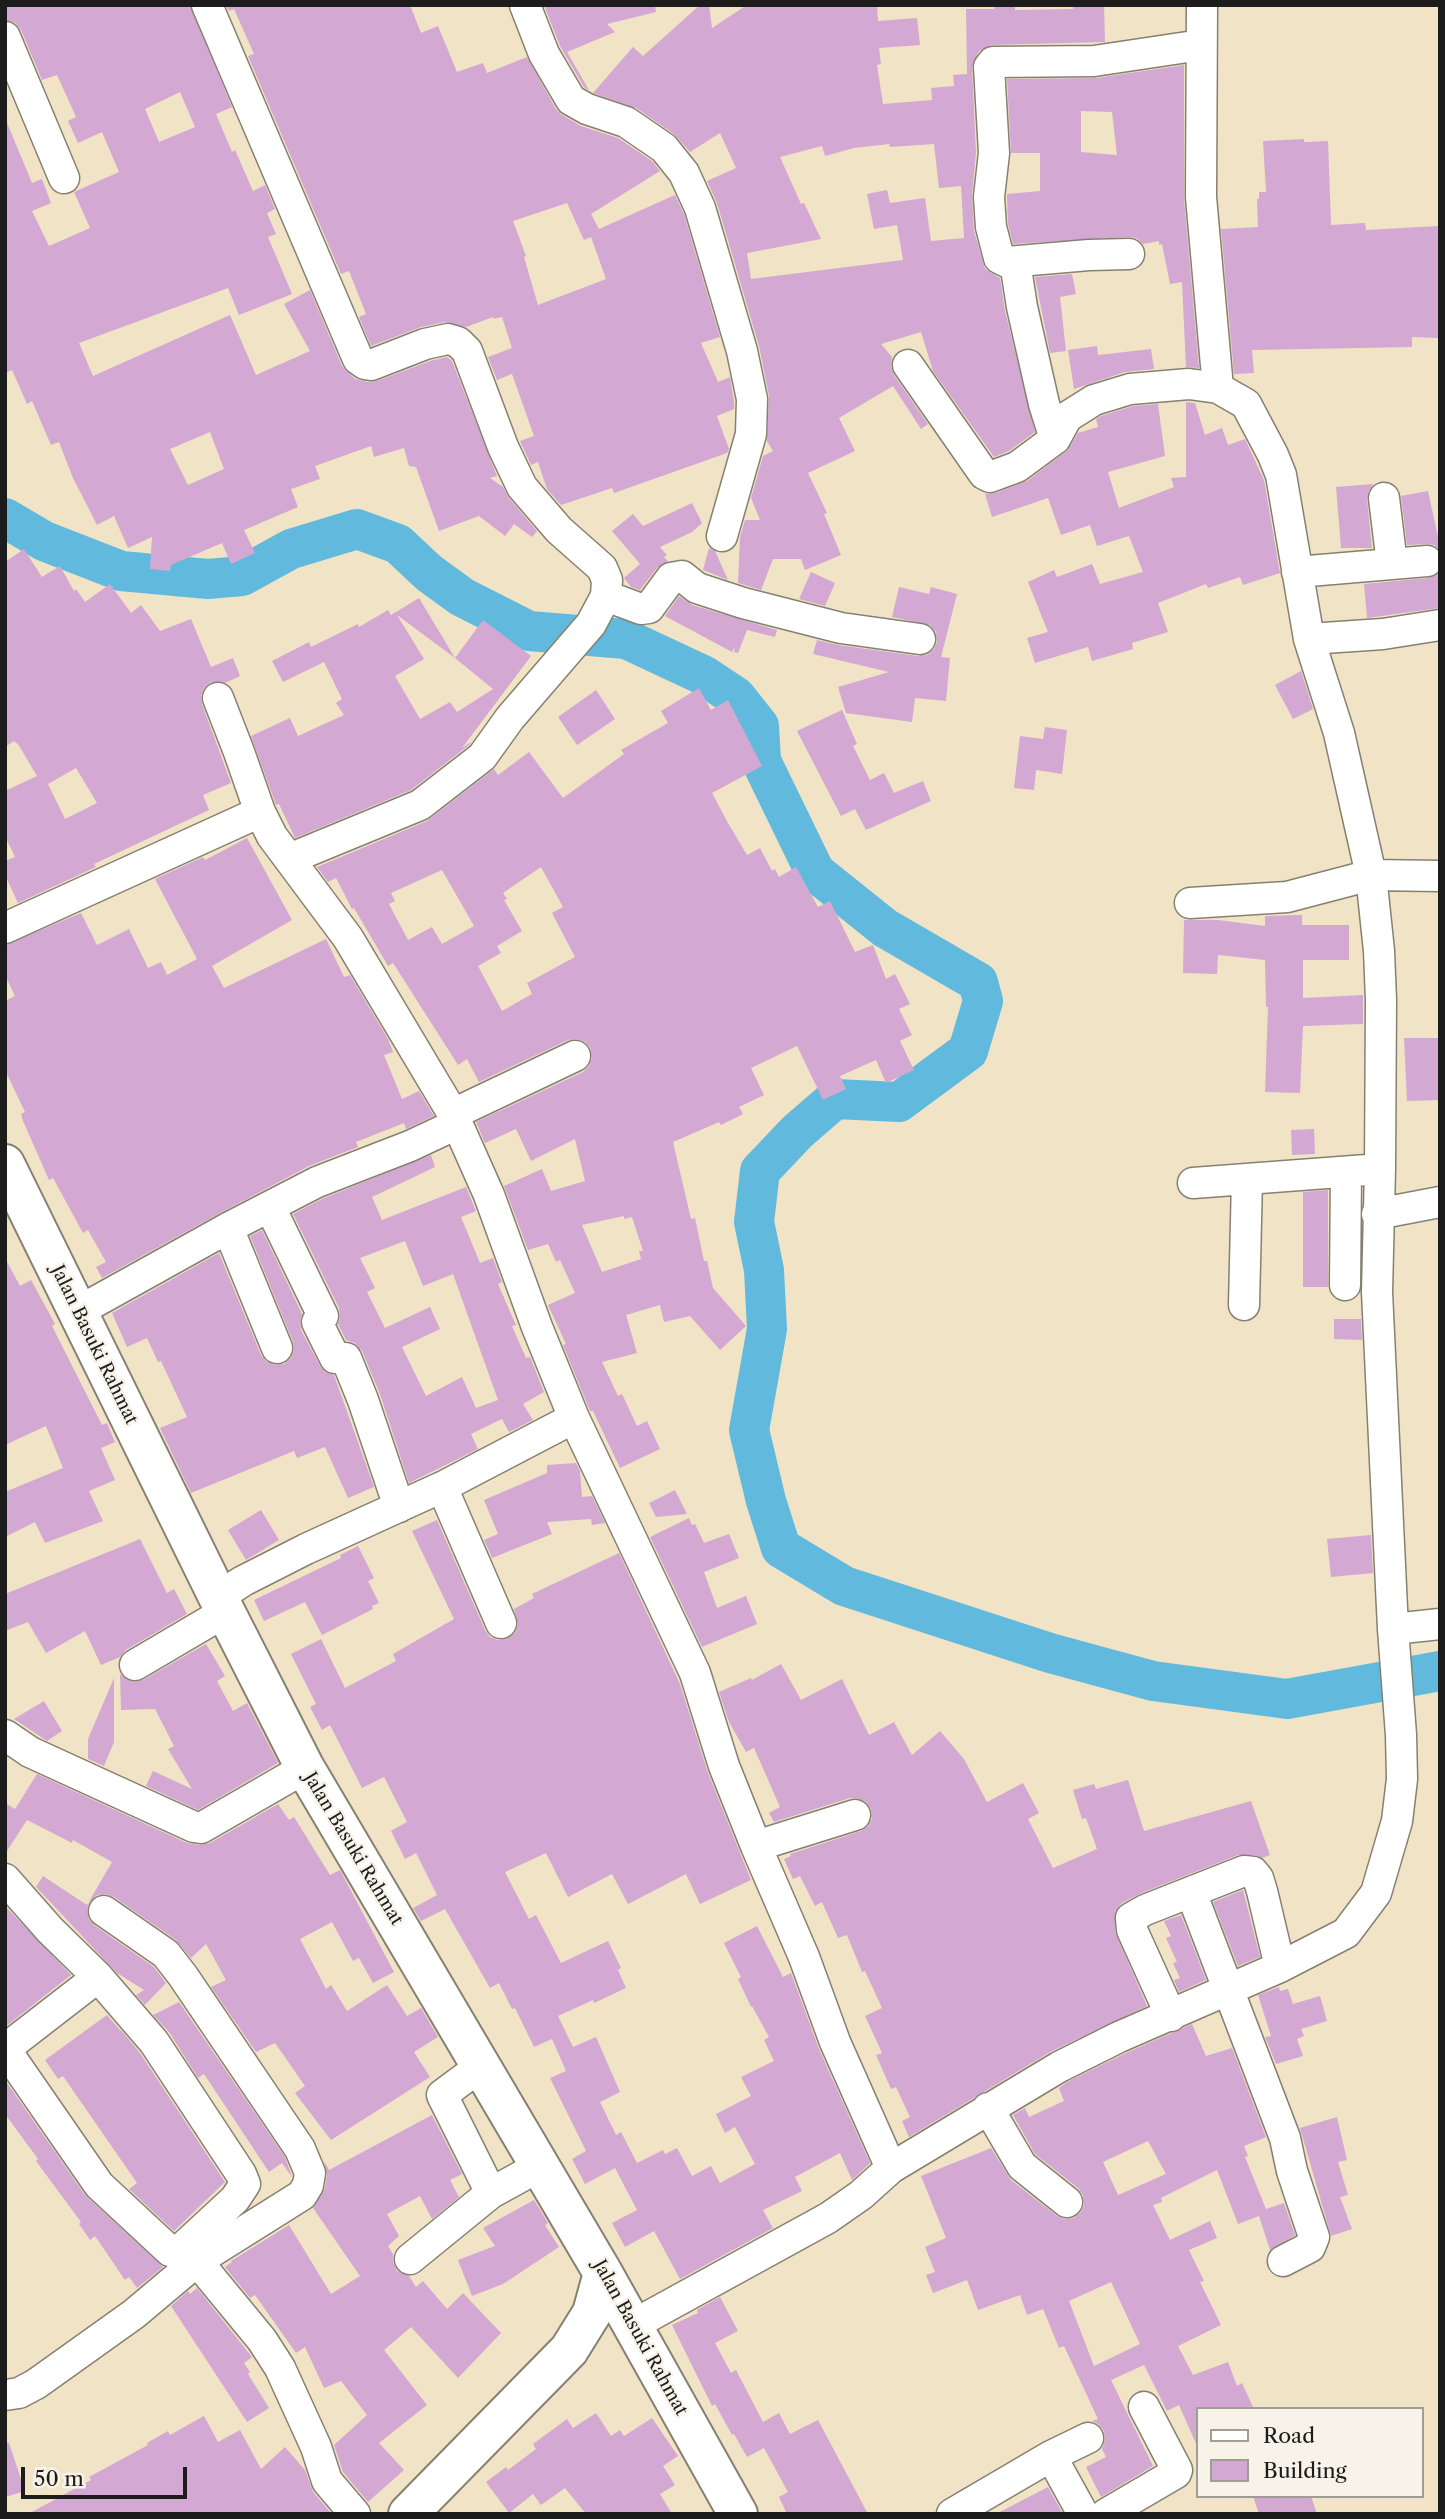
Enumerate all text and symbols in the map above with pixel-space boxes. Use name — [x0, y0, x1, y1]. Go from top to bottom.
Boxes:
street label: Jalan Basuki Rahmat — [46, 1262, 142, 1428]
street label: Jalan Basuki Rahmat — [299, 1769, 407, 1929]
street label: Jalan Basuki Rahmat — [588, 2256, 692, 2420]
legend — [1196, 2407, 1424, 2498]
text: Road — [1263, 2423, 1315, 2448]
scale bar — [24, 2452, 191, 2496]
text: Building — [1263, 2458, 1347, 2483]
text: 50 m — [34, 2466, 84, 2491]

